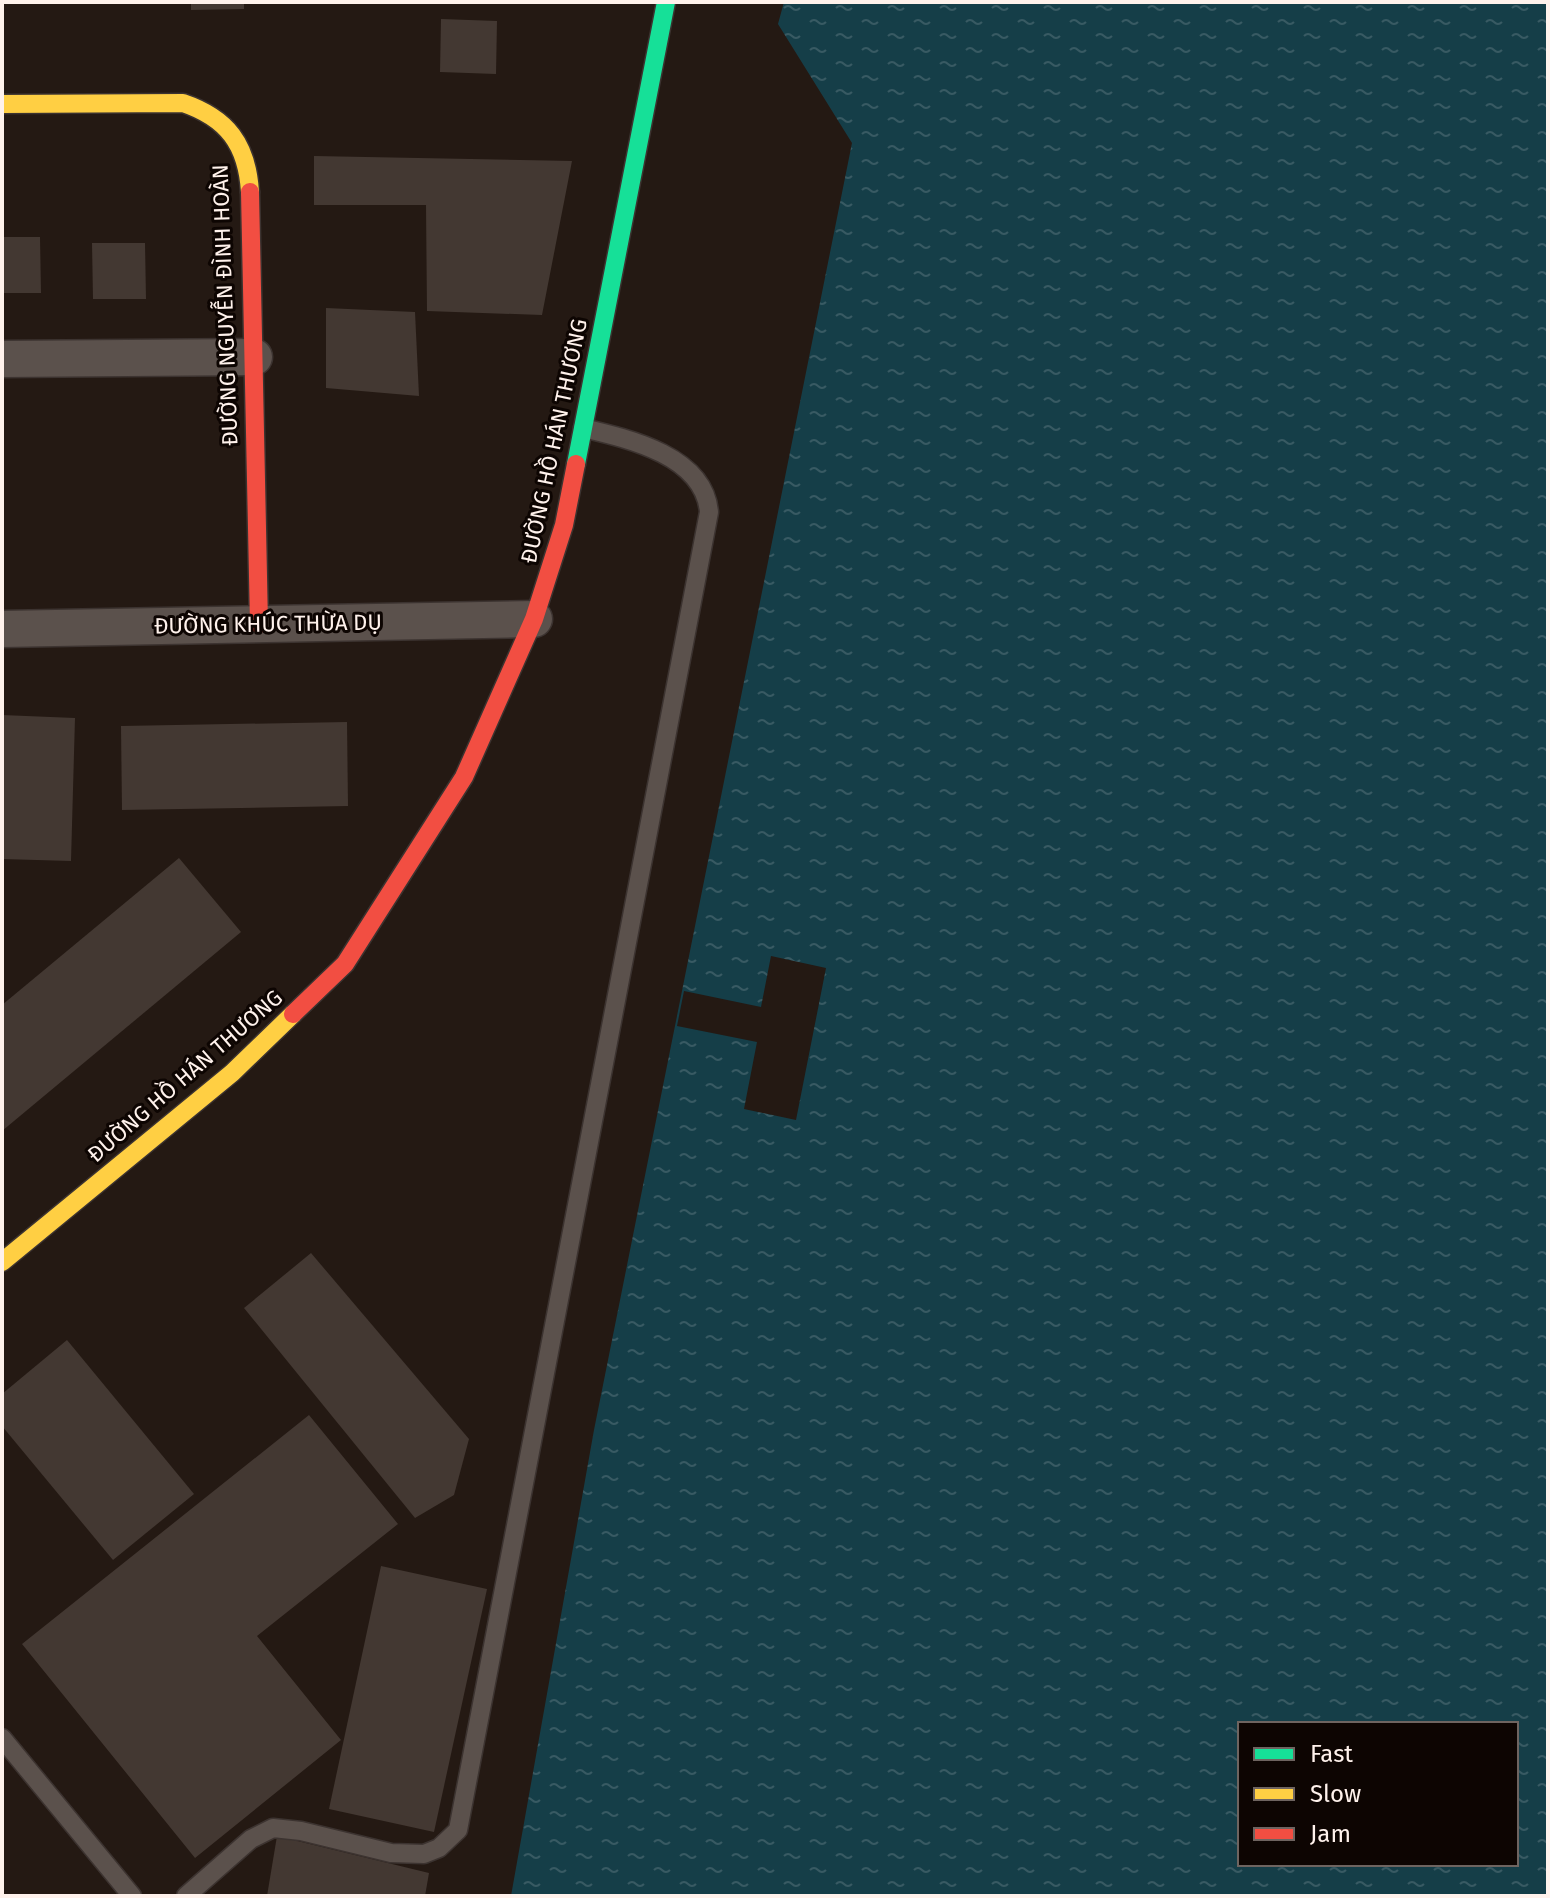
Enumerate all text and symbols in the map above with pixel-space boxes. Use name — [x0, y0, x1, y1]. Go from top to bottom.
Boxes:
street label: ĐƯỜNG NGUYỄN ĐÌNH HOÀN — [205, 164, 243, 446]
street label: ĐƯỜNG HỒ HÁN THƯƠNG — [513, 316, 593, 566]
street label: ĐƯỜNG KHÚC THỪA DỤ — [154, 609, 382, 639]
street label: ĐƯỜNG HỒ HÁN THƯƠNG — [81, 983, 288, 1168]
legend — [1238, 1722, 1518, 1866]
text: Fast — [1310, 1740, 1353, 1768]
text: Slow — [1310, 1780, 1361, 1808]
text: Jam — [1310, 1820, 1351, 1848]

